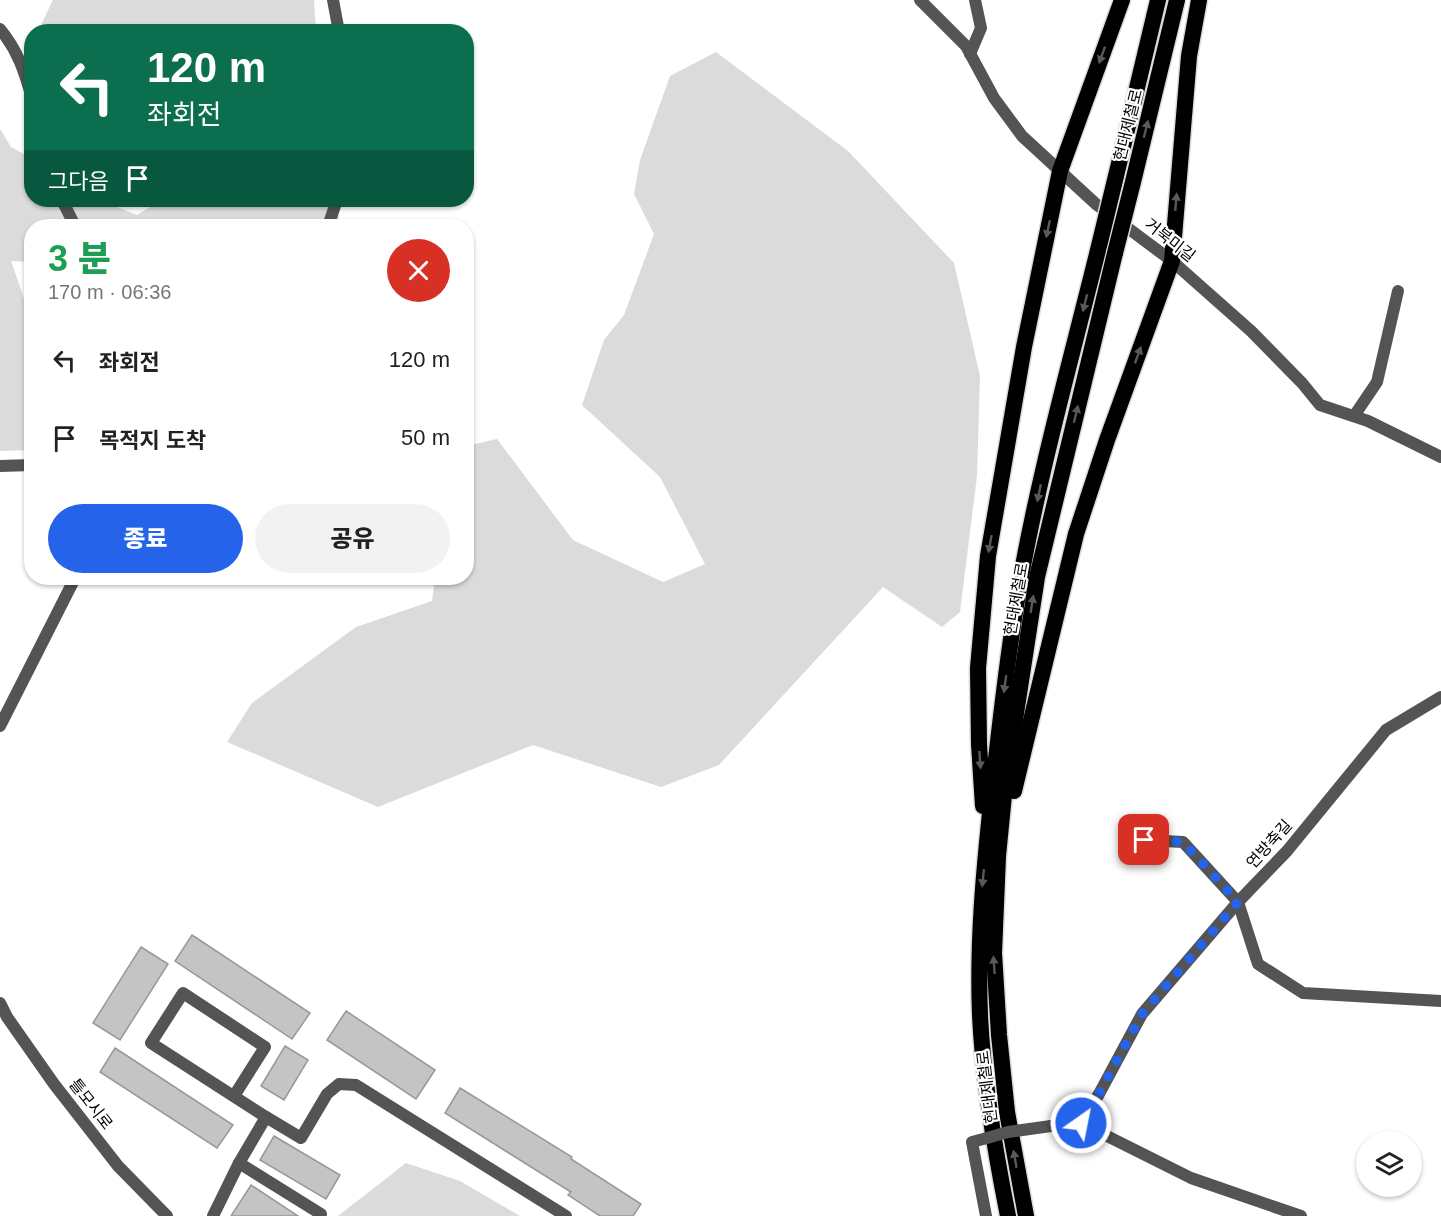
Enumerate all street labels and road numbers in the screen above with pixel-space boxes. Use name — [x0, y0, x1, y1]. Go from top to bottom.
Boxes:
street label: 현대제철로 — [1111, 87, 1145, 163]
street label: 거북미길 — [1142, 215, 1198, 265]
street label: 현대제철로 — [1001, 561, 1031, 637]
street label: 연방축길 — [1243, 816, 1295, 872]
street label: 현대제철로 — [974, 1049, 1000, 1125]
street label: 틀모시로 — [66, 1076, 116, 1133]

